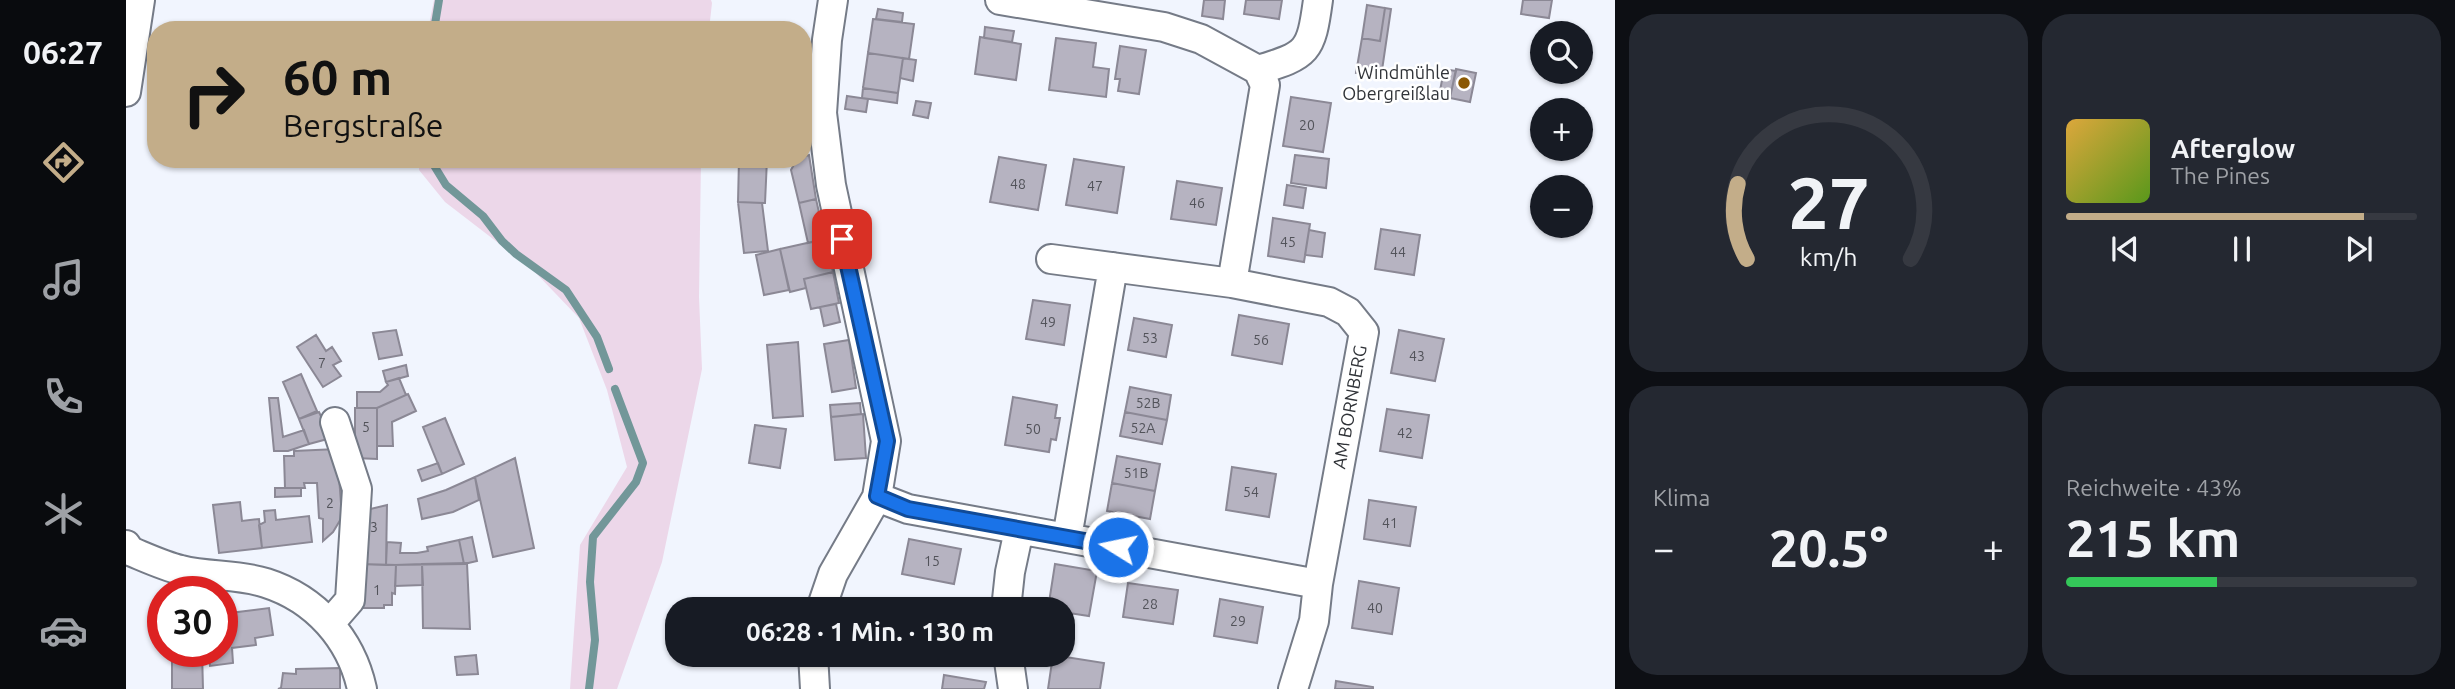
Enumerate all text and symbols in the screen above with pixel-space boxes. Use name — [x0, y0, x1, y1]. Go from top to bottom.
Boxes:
map controls — [1530, 21, 1593, 238]
button: search — [1530, 21, 1593, 84]
text: 06:27 — [23, 34, 103, 70]
icon: right — [168, 49, 259, 140]
text: 60 m — [283, 49, 392, 104]
place label: Windmühle Obergreißlau — [1342, 62, 1450, 103]
marker: Windmühle Obergreißlau — [1456, 75, 1472, 91]
button: + — [1530, 98, 1593, 161]
text: Bergstraße — [283, 107, 443, 143]
house number: 20 — [1299, 117, 1315, 133]
text: Afterglow — [2171, 134, 2295, 163]
icon: directions — [39, 138, 88, 187]
text: 27 — [1787, 162, 1870, 244]
text: The Pines — [2171, 163, 2270, 188]
button: − — [1530, 175, 1593, 238]
house number: 48 — [1010, 176, 1026, 192]
house number: 47 — [1087, 178, 1103, 194]
house number: 46 — [1189, 195, 1205, 211]
pin — [812, 209, 872, 269]
icon: arrive — [823, 220, 861, 258]
icon: previous — [2106, 230, 2144, 268]
icon: pause — [2223, 230, 2261, 268]
icon: next — [2340, 230, 2378, 268]
house number: 45 — [1280, 234, 1296, 250]
text: km/h — [1800, 243, 1857, 271]
house number: 44 — [1390, 244, 1406, 260]
icon: music — [39, 255, 88, 304]
house number: 49 — [1040, 314, 1056, 330]
house number: 53 — [1142, 330, 1158, 346]
house number: 56 — [1253, 332, 1269, 348]
street label: AM BORNBERG — [1328, 343, 1370, 470]
house number: 43 — [1409, 348, 1425, 364]
house number: 7 — [318, 355, 326, 371]
icon: phone — [39, 372, 88, 421]
house number: 52B — [1136, 395, 1160, 411]
house number: 5 — [362, 419, 370, 435]
house number: 52A — [1131, 420, 1155, 436]
house number: 50 — [1025, 421, 1041, 437]
house number: 42 — [1397, 425, 1413, 441]
house number: 51B — [1124, 465, 1148, 481]
text: Reichweite · 43% — [2066, 475, 2242, 500]
house number: 54 — [1243, 484, 1259, 500]
text: Klima — [1653, 485, 1710, 510]
icon: climate — [39, 489, 88, 538]
house number: 2 — [326, 495, 334, 511]
text: 215 km — [2066, 509, 2240, 567]
position arrow — [1081, 510, 1155, 584]
house number: 41 — [1382, 515, 1398, 531]
house number: 3 — [370, 519, 378, 535]
text: 20.5° — [1769, 519, 1888, 577]
text: − — [1653, 527, 1674, 569]
text: + — [1983, 527, 2004, 569]
house number: 15 — [924, 553, 940, 569]
speed limit sign: 30 — [147, 576, 238, 667]
house number: 1 — [373, 582, 381, 598]
house number: 28 — [1142, 596, 1158, 612]
house number: 40 — [1367, 600, 1383, 616]
icon: car — [39, 606, 88, 655]
house number: 29 — [1230, 613, 1246, 629]
text: 06:28 · 1 Min. · 130 m — [746, 617, 994, 646]

